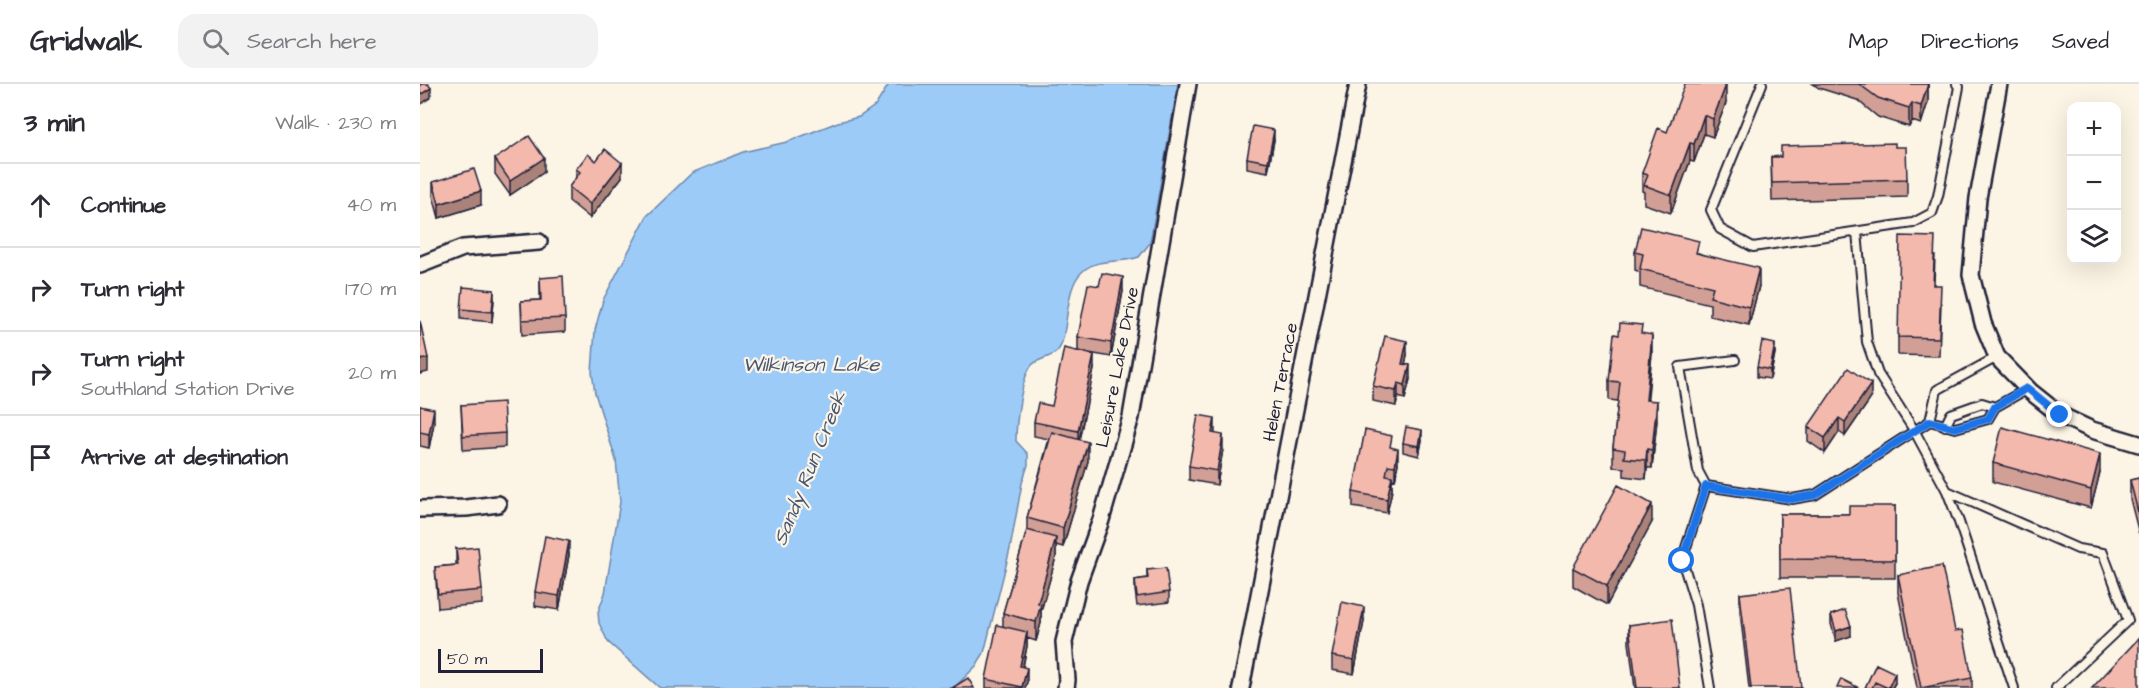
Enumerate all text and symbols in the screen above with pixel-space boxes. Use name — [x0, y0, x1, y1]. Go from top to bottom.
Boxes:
search box — [178, 14, 598, 68]
text: Gridwalk — [30, 22, 142, 61]
icon: search — [199, 25, 232, 58]
text: Search here — [247, 26, 377, 57]
text: Map — [1848, 27, 1888, 56]
text: Directions — [1921, 27, 2019, 56]
text: Saved — [2052, 27, 2109, 56]
map controls — [2067, 102, 2121, 264]
button: + — [2067, 102, 2121, 156]
text: 3 min — [24, 105, 85, 141]
text: Walk · 230 m — [275, 109, 396, 137]
button: − — [2067, 156, 2121, 210]
icon: ahead — [24, 189, 57, 222]
text: Continue — [81, 190, 166, 221]
text: 40 m — [346, 191, 396, 219]
button: layers — [2067, 210, 2121, 264]
icon: right — [24, 273, 57, 306]
text: Turn right — [81, 274, 184, 305]
text: 170 m — [345, 275, 396, 303]
street label: Leisure Lake Drive — [1090, 284, 1145, 449]
street label: Helen Terrace — [1257, 320, 1304, 444]
text: Turn right — [81, 344, 184, 375]
water label: Wilkinson Lake — [743, 351, 881, 379]
icon: right — [24, 357, 57, 390]
text: 20 m — [348, 359, 396, 387]
text: Southland Station Drive — [81, 375, 295, 403]
water label: Sandy Run Creek — [766, 387, 855, 550]
route end — [2046, 401, 2072, 427]
icon: arrive — [24, 441, 57, 474]
text: Arrive at destination — [81, 442, 288, 473]
route start — [1668, 547, 1694, 573]
scale bar — [438, 646, 543, 674]
text: 50 m — [447, 648, 487, 670]

